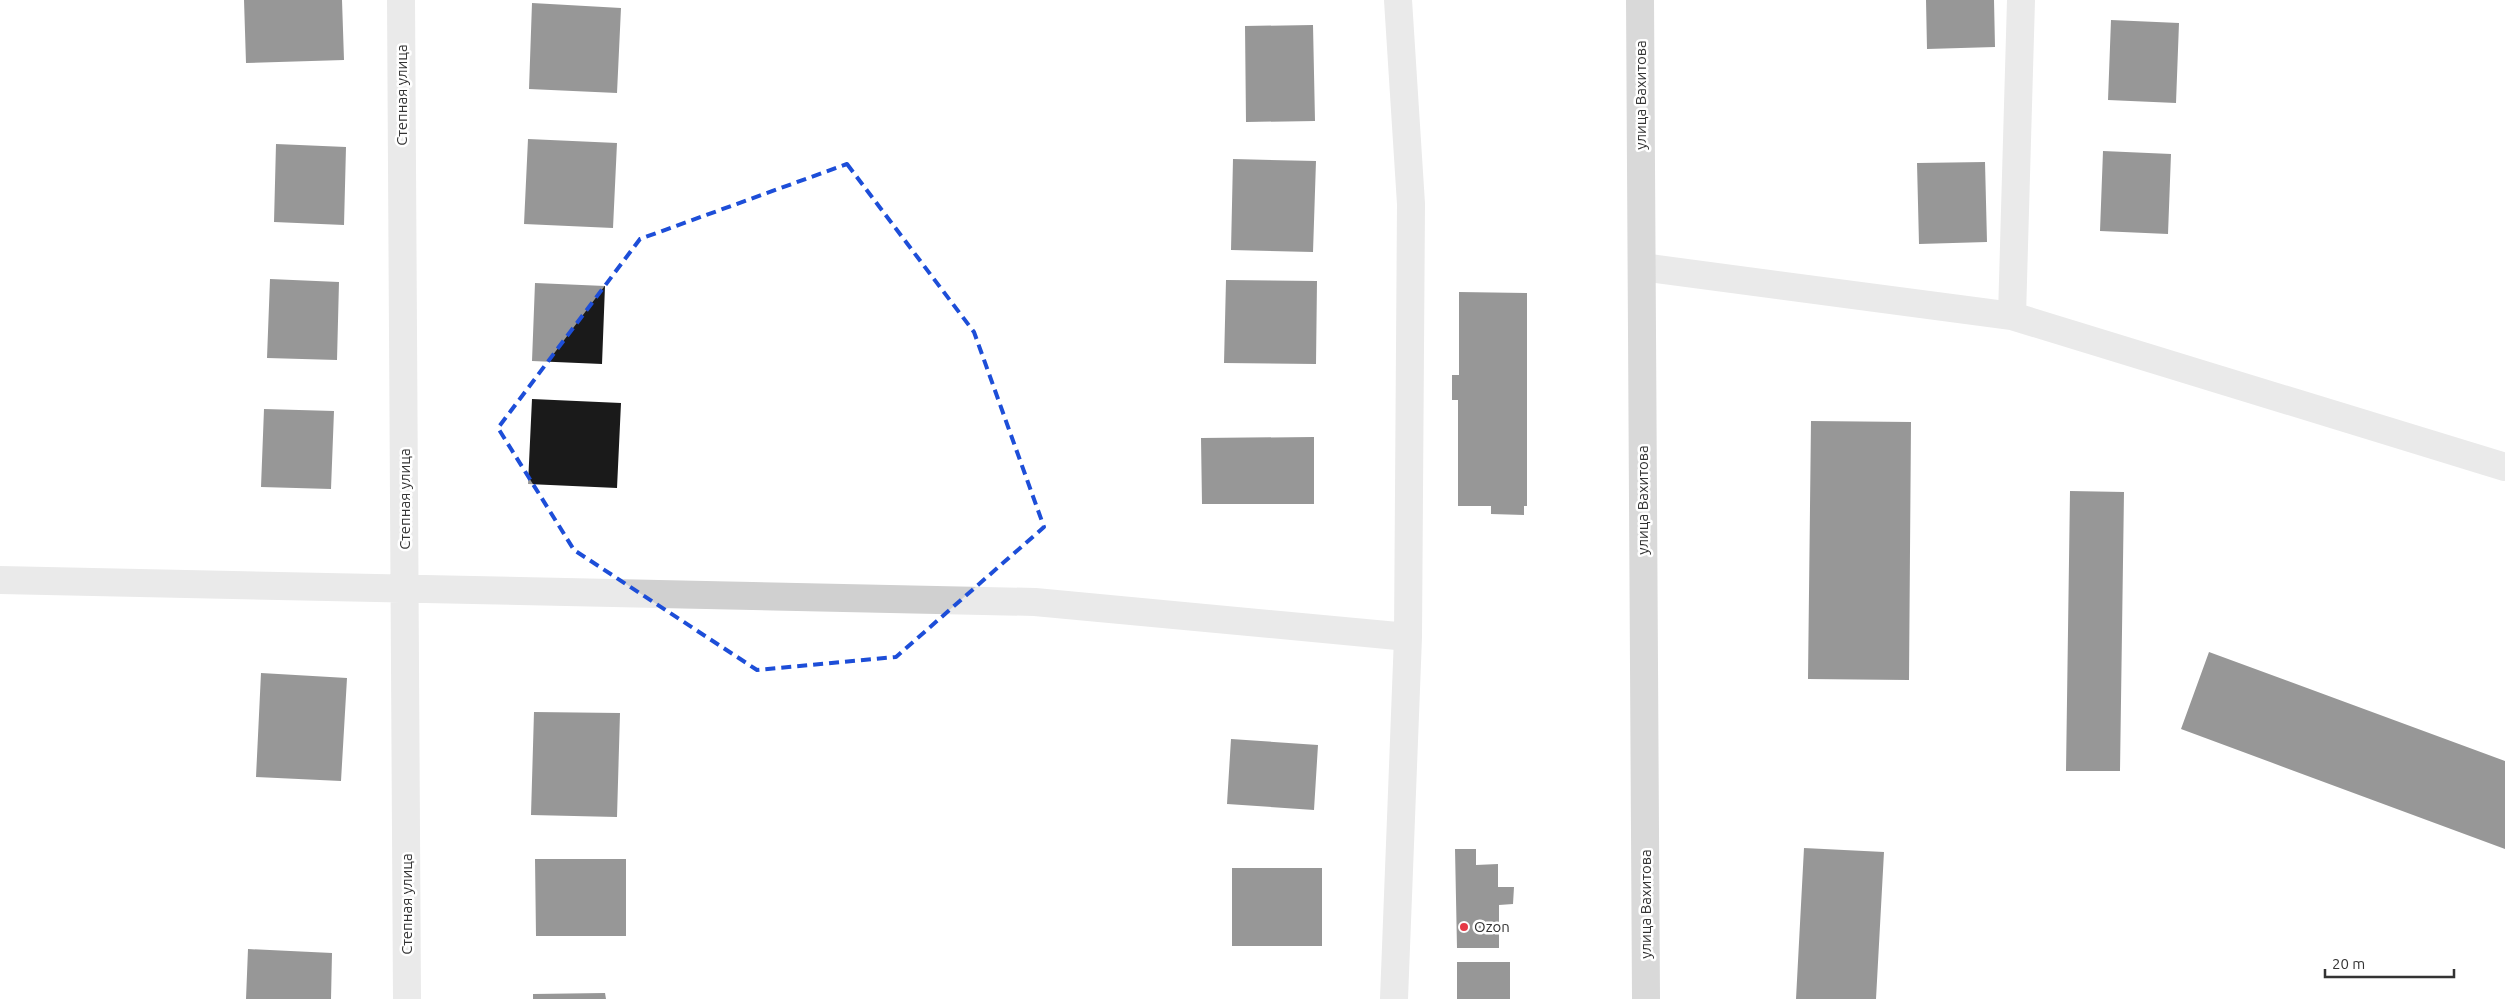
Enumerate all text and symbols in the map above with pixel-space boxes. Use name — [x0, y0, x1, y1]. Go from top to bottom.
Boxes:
street label: улица Вахитова — [1632, 40, 1649, 150]
street label: Степная улица — [393, 44, 410, 146]
street label: улица Вахитова — [1634, 445, 1651, 555]
street label: Степная улица — [396, 448, 413, 550]
street label: улица Вахитова — [1637, 849, 1654, 959]
street label: Степная улица — [398, 853, 415, 955]
place label: Ozon — [1474, 918, 1510, 935]
marker: Ozon — [1458, 921, 1470, 933]
scale bar — [2325, 946, 2454, 978]
text: 20 m — [2332, 955, 2365, 972]

